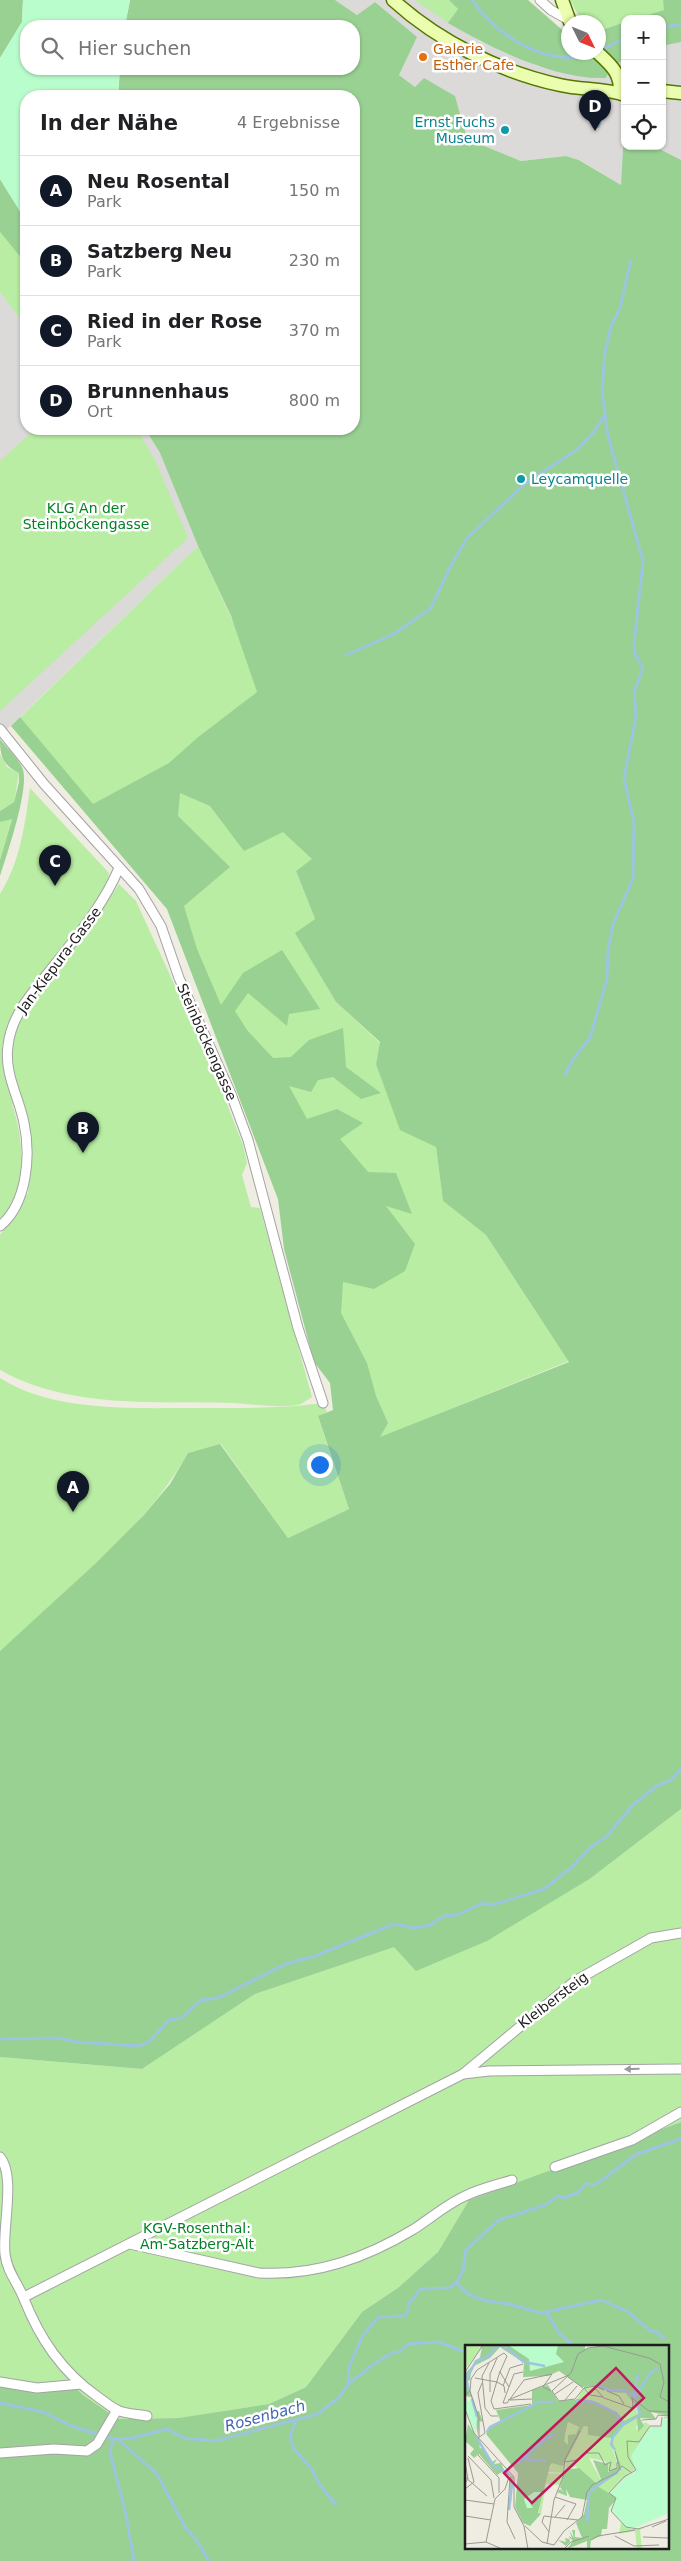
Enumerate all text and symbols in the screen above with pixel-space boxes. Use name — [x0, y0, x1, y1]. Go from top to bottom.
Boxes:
north arrow — [561, 15, 606, 60]
map controls — [621, 15, 666, 150]
button: + — [621, 15, 666, 60]
search box — [20, 20, 360, 75]
icon: search — [38, 34, 66, 62]
text: Hier suchen — [78, 37, 191, 59]
place label: Galerie Esther Cafe — [433, 41, 514, 73]
marker: Galerie Esther Cafe — [417, 51, 429, 63]
button: − — [621, 60, 666, 105]
pin: D — [579, 90, 611, 131]
button: locate — [621, 105, 666, 150]
text: In der Nähe — [40, 111, 178, 135]
text: 4 Ergebnisse — [237, 113, 340, 132]
place label: Ernst Fuchs Museum — [415, 114, 495, 146]
marker: Ernst Fuchs Museum — [499, 124, 511, 136]
text: Neu Rosental — [87, 170, 230, 192]
text: A — [50, 181, 62, 200]
text: 150 m — [289, 181, 340, 200]
text: Park — [87, 192, 122, 211]
text: Satzberg Neu — [87, 240, 232, 262]
text: B — [50, 251, 62, 270]
text: 230 m — [289, 251, 340, 270]
text: Park — [87, 262, 122, 281]
text: Ried in der Rose — [87, 310, 262, 332]
text: C — [50, 321, 62, 340]
text: 370 m — [289, 321, 340, 340]
text: Park — [87, 332, 122, 351]
text: Brunnenhaus — [87, 380, 229, 402]
text: D — [49, 391, 63, 410]
text: 800 m — [289, 391, 340, 410]
text: Ort — [87, 402, 112, 421]
place label: Leycamquelle — [531, 471, 628, 487]
marker: Leycamquelle — [515, 473, 527, 485]
park label: KLG An der Steinböckengasse — [23, 500, 149, 532]
pin: C — [39, 845, 71, 886]
street label: Jan-Kiepura-Gasse — [13, 904, 104, 1017]
street label: Steinböckengasse — [174, 981, 240, 1103]
pin: B — [67, 1112, 99, 1153]
your location — [307, 1452, 333, 1478]
pin: A — [57, 1471, 89, 1512]
street label: Kleibersteig — [515, 1969, 591, 2031]
one-way arrow — [624, 2065, 640, 2073]
park label: KGV-Rosenthal: Am-Satzberg-Alt — [140, 2220, 255, 2252]
inset map — [465, 2345, 668, 2548]
water label: Rosenbach — [223, 2397, 307, 2435]

